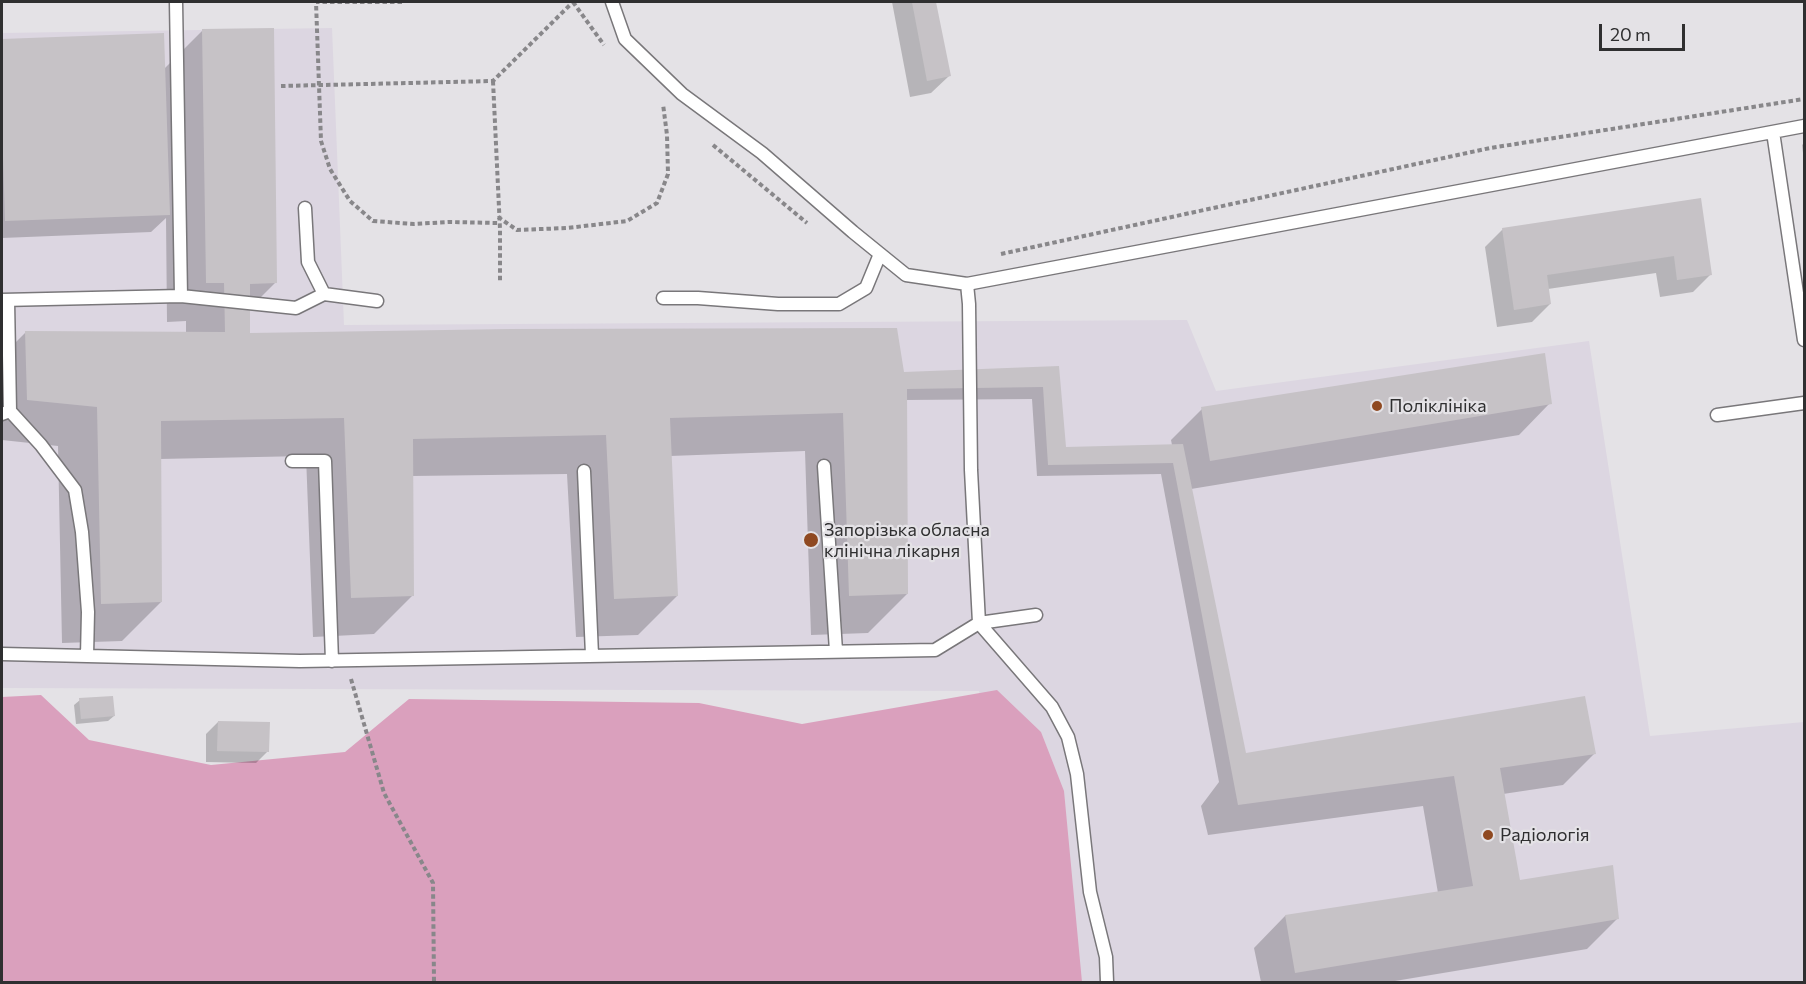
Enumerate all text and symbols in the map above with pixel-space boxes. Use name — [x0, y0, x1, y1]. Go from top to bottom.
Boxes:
scale bar — [1602, 12, 1688, 50]
text: 20 m — [1610, 23, 1651, 45]
place label: Поліклініка — [1389, 395, 1487, 417]
marker: Поліклініка — [1370, 399, 1384, 413]
place label: Запорізька обласна клінічна лікарня — [824, 519, 990, 562]
marker: Запорізька обласна клінічна лікарня — [802, 531, 820, 549]
place label: Радіологія — [1500, 824, 1590, 846]
marker: Радіологія — [1481, 828, 1495, 842]

